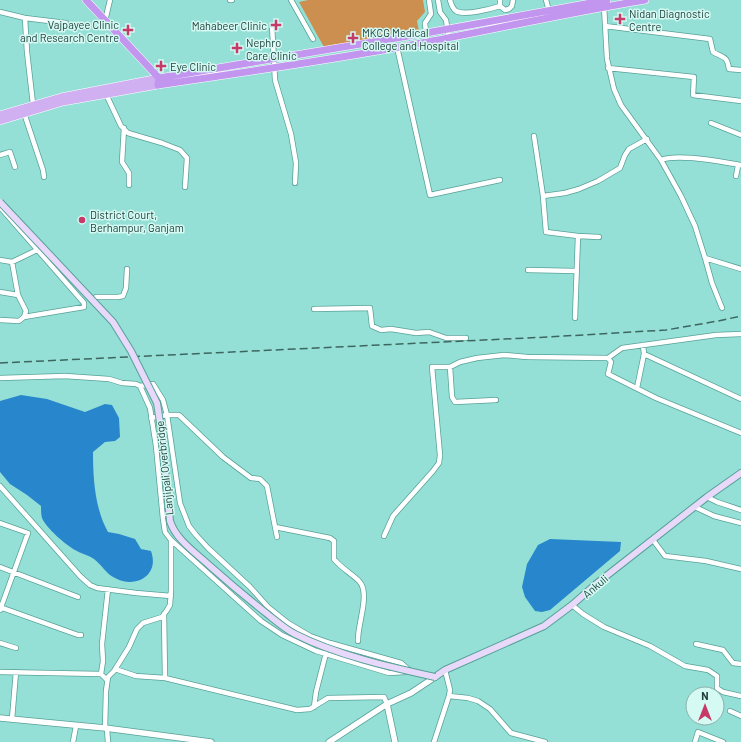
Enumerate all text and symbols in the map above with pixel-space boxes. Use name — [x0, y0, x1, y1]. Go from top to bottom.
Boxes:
place label: Nidan Diagnostic Centre — [629, 7, 710, 33]
marker: Nidan Diagnostic Centre — [614, 13, 626, 25]
place label: Vajpayee Clinic and Research Centre — [20, 18, 119, 44]
place label: Mahabeer Clinic — [192, 19, 267, 32]
marker: Mahabeer Clinic — [270, 19, 282, 31]
marker: Vajpayee Clinic and Research Centre — [122, 24, 134, 36]
place label: MKCG Medical College and Hospital — [362, 26, 459, 52]
marker: MKCG Medical College and Hospital — [347, 32, 359, 44]
place label: Nephro Care Clinic — [246, 36, 297, 62]
marker: Nephro Care Clinic — [231, 42, 243, 54]
marker: Eye Clinic — [155, 60, 167, 72]
place label: Eye Clinic — [170, 60, 216, 73]
place label: District Court, Berhampur, Ganjam — [90, 208, 184, 234]
marker: District Court, Berhampur, Ganjam — [77, 215, 87, 225]
street label: Lanjipali Overbridge — [153, 420, 175, 516]
street label: Ankuli — [580, 571, 611, 600]
north arrow — [685, 686, 725, 726]
text: N — [701, 689, 709, 702]

